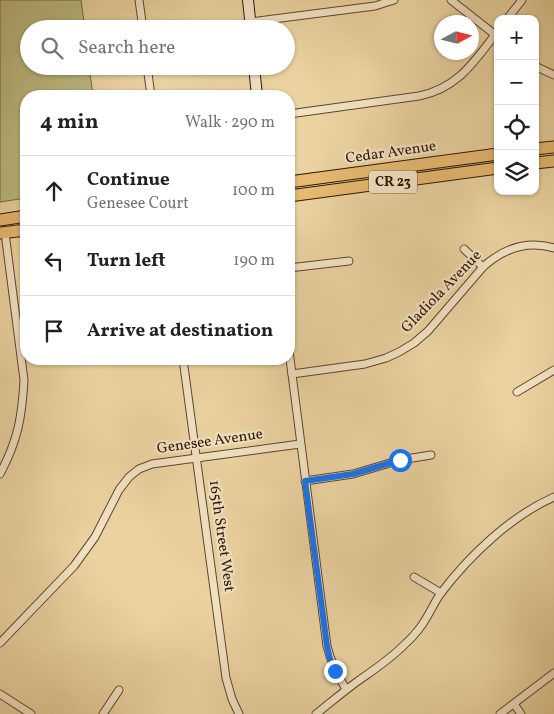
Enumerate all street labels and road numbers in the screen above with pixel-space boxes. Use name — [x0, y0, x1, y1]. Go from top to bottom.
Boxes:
street label: Cedar Avenue — [344, 136, 438, 170]
road number: CR 23 — [369, 170, 417, 193]
street label: Gladiola Avenue — [397, 246, 487, 338]
street label: Genesee Avenue — [156, 424, 264, 460]
street label: 165th Street West — [203, 479, 239, 593]

